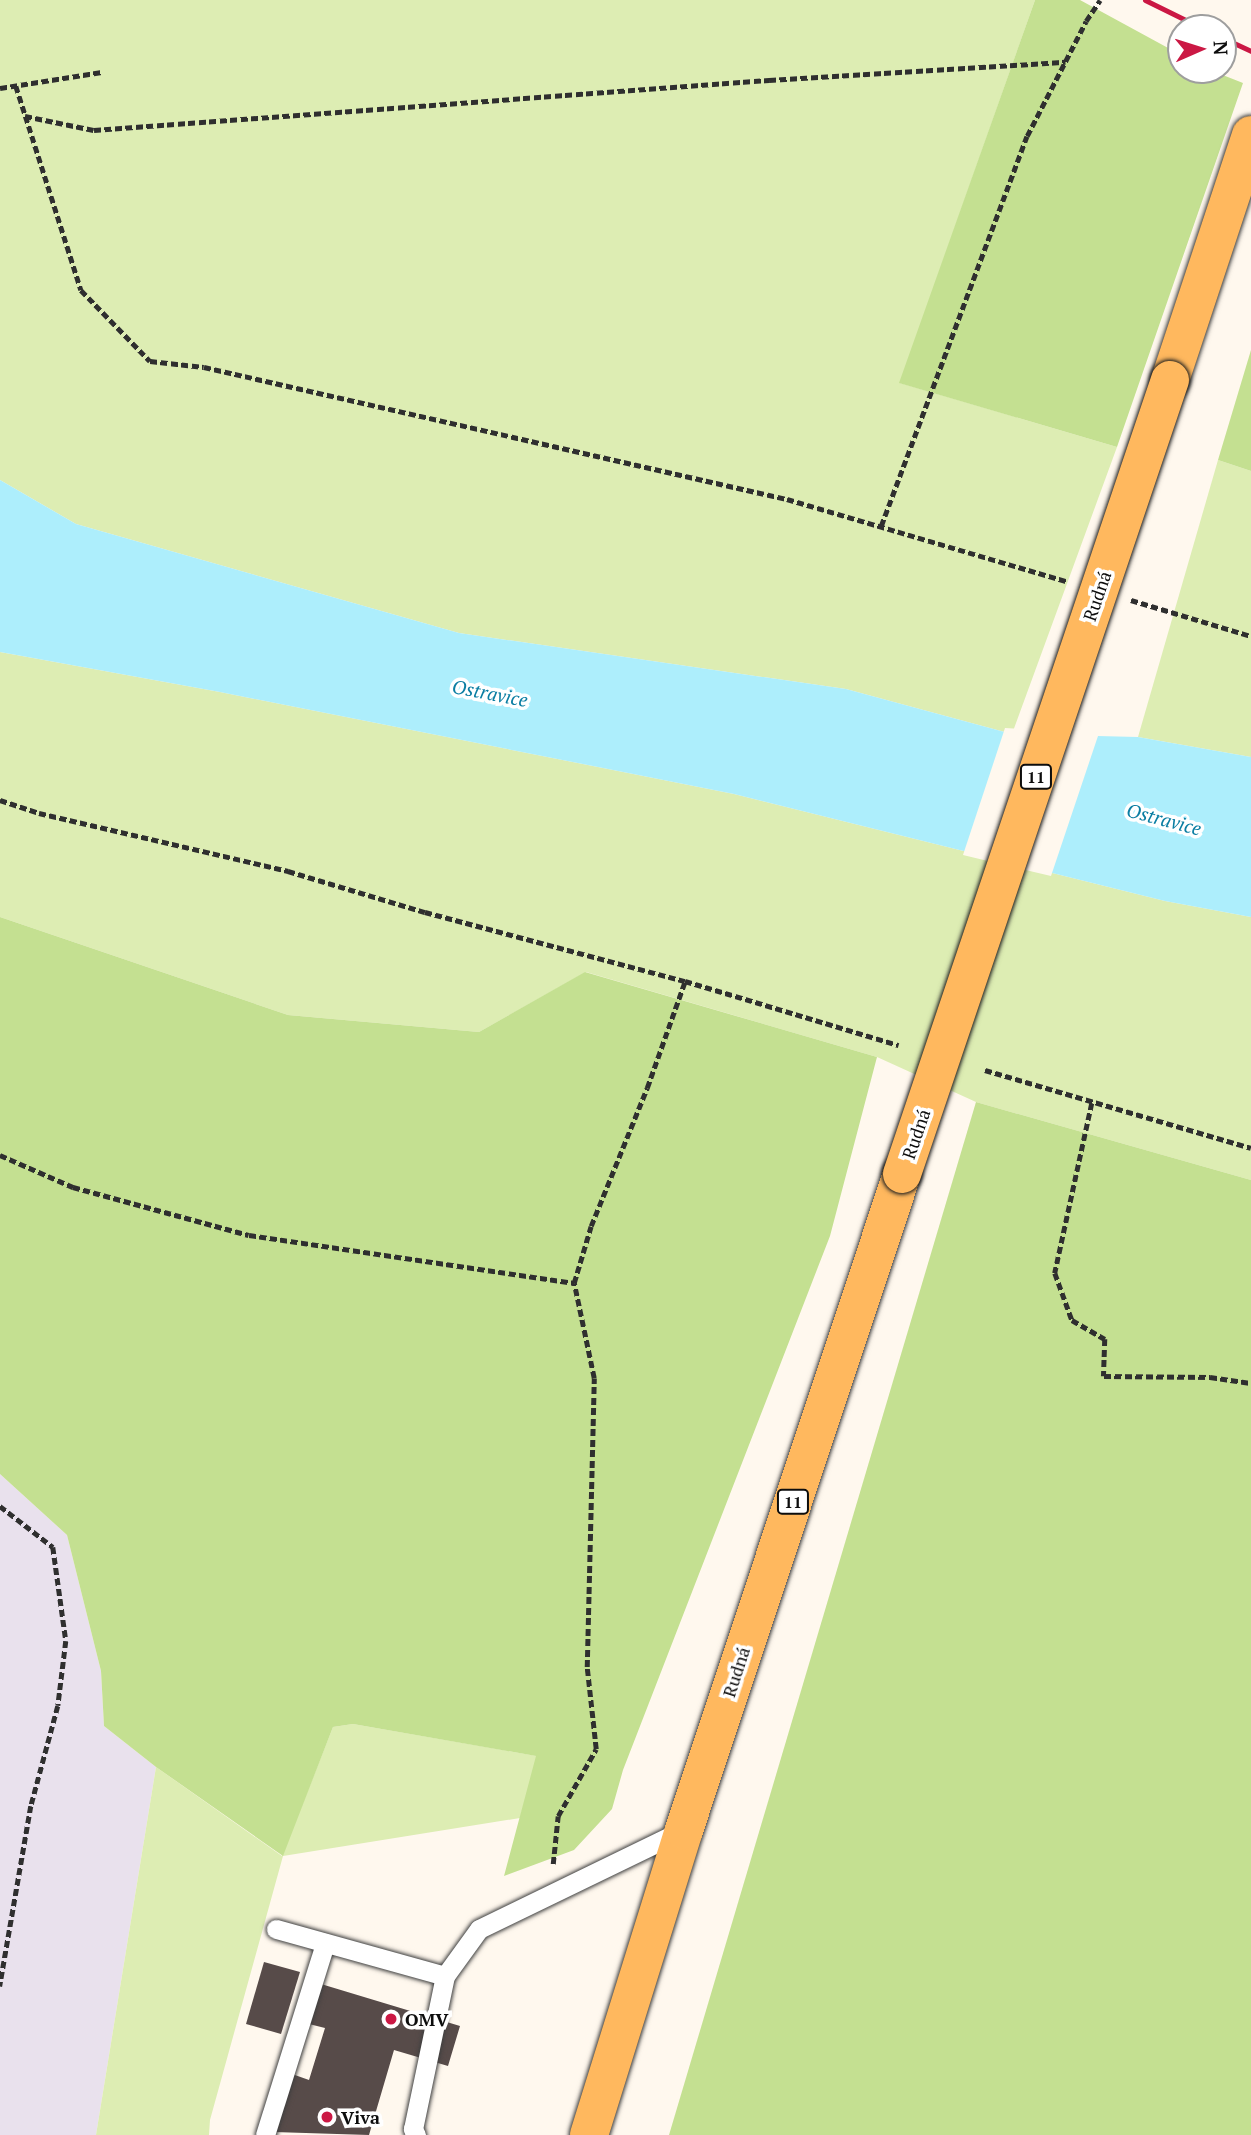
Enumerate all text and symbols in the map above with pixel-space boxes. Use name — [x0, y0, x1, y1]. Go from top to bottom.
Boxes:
north arrow — [1167, 14, 1237, 84]
text: N — [1209, 40, 1234, 56]
street label: Rudná — [1078, 568, 1116, 624]
water label: Ostravice — [450, 675, 530, 711]
road number: 11 — [1018, 764, 1054, 790]
water label: Ostravice — [1124, 798, 1204, 840]
street label: Rudná — [897, 1106, 935, 1162]
road number: 11 — [776, 1490, 810, 1514]
street label: Rudná — [718, 1644, 754, 1700]
place label: OMV — [405, 2008, 449, 2030]
marker: OMV — [383, 2011, 399, 2027]
place label: Viva — [341, 2106, 380, 2128]
marker: Viva — [319, 2109, 335, 2125]

